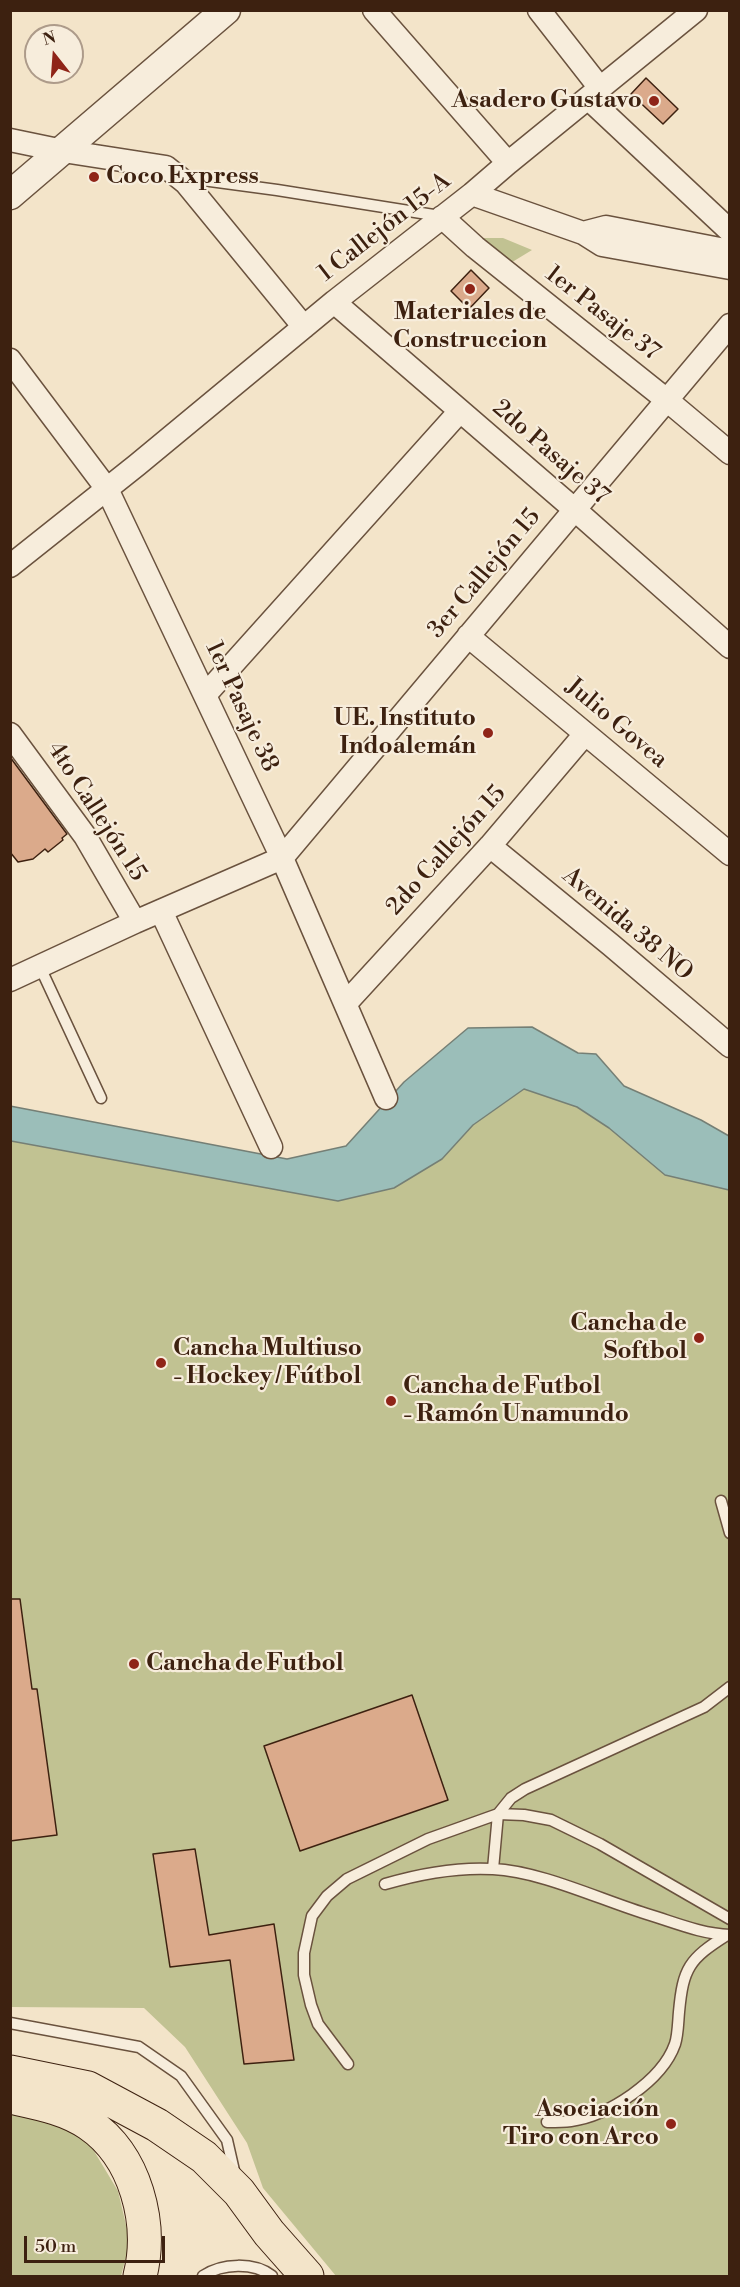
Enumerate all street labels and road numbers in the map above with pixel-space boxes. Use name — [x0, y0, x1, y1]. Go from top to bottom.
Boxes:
street label: 1 Callejón 15-A — [313, 167, 457, 289]
street label: 1er Pasaje 37 — [539, 260, 665, 368]
street label: 2do Pasaje 37 — [486, 394, 614, 512]
street label: 3er Callejón 15 — [423, 504, 547, 644]
street label: 1er Pasaje 38 — [198, 637, 284, 777]
street label: Julio Govea — [559, 673, 673, 775]
street label: 4to Callejón 15 — [40, 737, 152, 887]
street label: 2do Callejón 15 — [381, 780, 513, 922]
street label: Avenida 38 NO — [556, 862, 698, 988]

